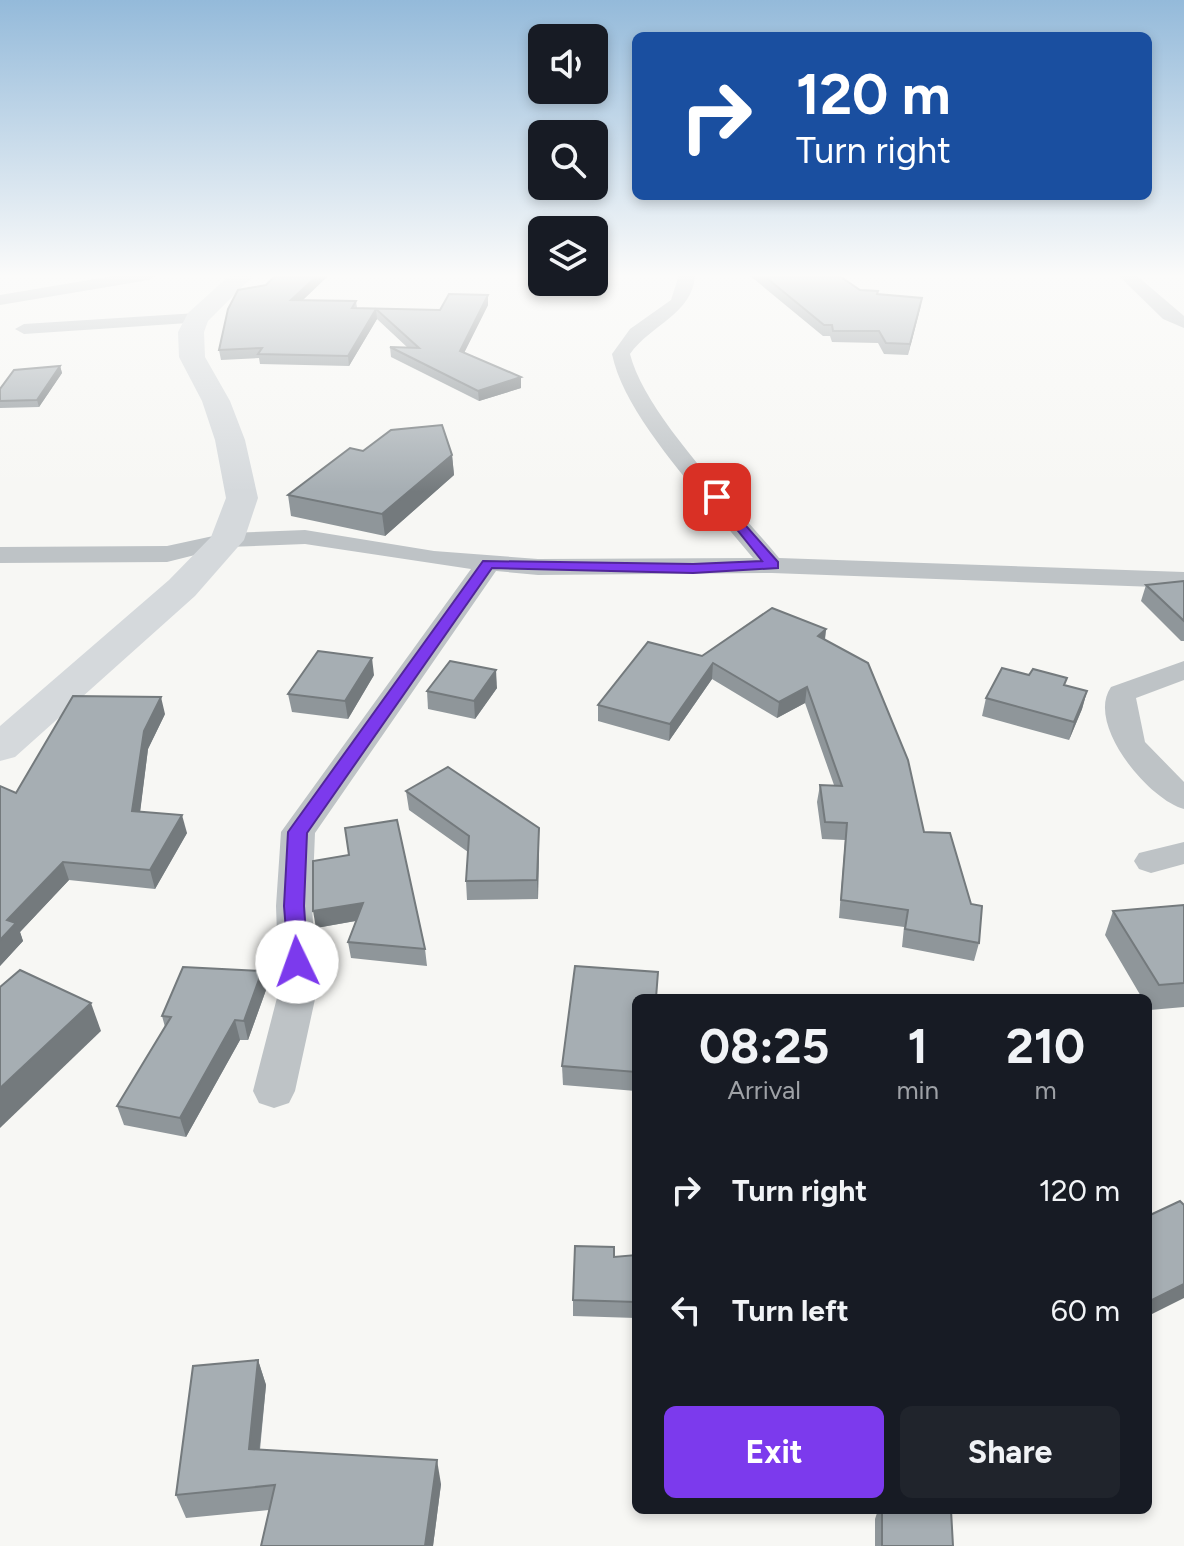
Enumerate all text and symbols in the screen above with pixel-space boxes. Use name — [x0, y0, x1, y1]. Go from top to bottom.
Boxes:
map controls — [528, 24, 608, 296]
button: sound — [528, 24, 608, 104]
text: 120 m — [796, 61, 951, 128]
icon: right — [664, 64, 768, 168]
button: search — [528, 120, 608, 200]
text: Turn right — [796, 129, 951, 172]
button: layers — [528, 216, 608, 296]
pin — [683, 463, 751, 531]
icon: arrive — [695, 475, 739, 519]
position arrow — [255, 920, 339, 1004]
text: 08:25 — [699, 1017, 830, 1075]
text: 1 — [908, 1017, 928, 1075]
text: 210 — [1006, 1017, 1085, 1075]
text: Arrival — [727, 1074, 801, 1106]
text: min — [896, 1074, 939, 1106]
text: m — [1034, 1074, 1057, 1106]
icon: right — [664, 1168, 708, 1212]
text: Turn right — [732, 1172, 867, 1209]
text: 120 m — [1039, 1172, 1120, 1209]
icon: left — [664, 1288, 708, 1332]
text: Turn left — [732, 1292, 849, 1329]
text: 60 m — [1051, 1292, 1120, 1329]
button: Exit — [664, 1406, 884, 1498]
button: Share — [900, 1406, 1120, 1498]

